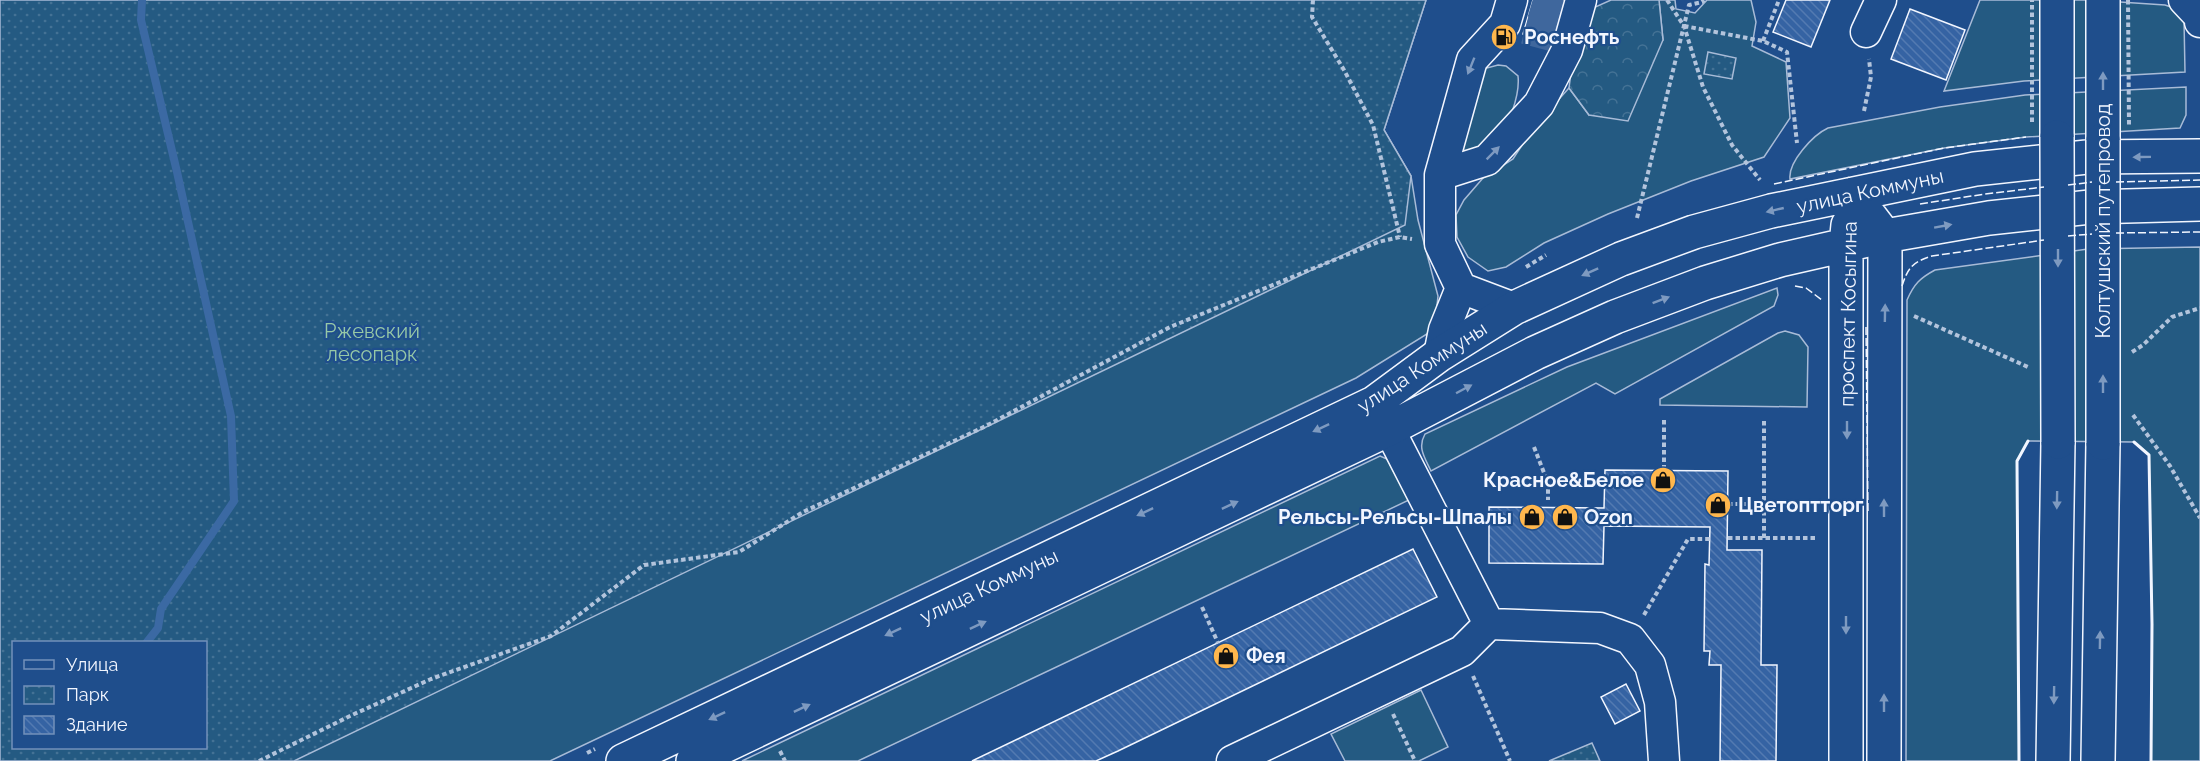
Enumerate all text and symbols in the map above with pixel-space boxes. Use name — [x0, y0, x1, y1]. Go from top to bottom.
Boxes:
fuel station icon: Роснефть — [1489, 22, 1519, 52]
place label: Роснефть — [1524, 25, 1620, 49]
one-way arrow — [1466, 57, 1476, 75]
one-way arrow — [2098, 72, 2108, 91]
street label: Колтушский путепровод — [2091, 103, 2115, 339]
one-way arrow — [1486, 145, 1500, 160]
one-way arrow — [2132, 152, 2151, 161]
street label: улица Коммуны — [1794, 164, 1946, 218]
one-way arrow — [1766, 206, 1784, 216]
street label: проспект Косыгина — [1834, 221, 1862, 407]
one-way arrow — [1933, 221, 1952, 230]
one-way arrow — [2053, 249, 2062, 268]
one-way arrow — [1581, 267, 1599, 277]
one-way arrow — [1652, 295, 1670, 305]
one-way arrow — [1880, 303, 1890, 322]
street label: улица Коммуны — [1353, 316, 1491, 418]
park label: Ржевский лесопарк — [324, 319, 420, 366]
one-way arrow — [2098, 375, 2108, 394]
one-way arrow — [1455, 385, 1473, 395]
one-way arrow — [1842, 420, 1852, 439]
one-way arrow — [1313, 423, 1330, 432]
shop icon: Красное&Белое — [1648, 465, 1678, 495]
place label: Красное&Белое — [1483, 468, 1644, 492]
shop icon: Цветоптторг — [1703, 490, 1733, 520]
one-way arrow — [2052, 491, 2062, 510]
place label: Цветоптторг — [1738, 493, 1864, 517]
one-way arrow — [1879, 498, 1889, 517]
one-way arrow — [1222, 500, 1239, 509]
shop icon: Рельсы-Рельсы-Шпалы — [1517, 502, 1547, 532]
shop icon: Ozon — [1550, 502, 1580, 532]
place label: Рельсы-Рельсы-Шпалы — [1278, 505, 1512, 529]
place label: Ozon — [1584, 505, 1633, 529]
one-way arrow — [1137, 507, 1154, 516]
street label: улица Коммуны — [916, 543, 1062, 629]
one-way arrow — [1841, 615, 1851, 634]
one-way arrow — [970, 620, 987, 629]
one-way arrow — [885, 627, 902, 636]
one-way arrow — [2095, 630, 2105, 649]
legend — [12, 641, 207, 749]
shop icon: Фея — [1211, 641, 1241, 671]
place label: Фея — [1246, 644, 1286, 668]
text: Улица — [66, 654, 118, 675]
text: Парк — [66, 684, 109, 705]
one-way arrow — [2049, 686, 2059, 705]
one-way arrow — [1879, 693, 1889, 712]
one-way arrow — [794, 704, 811, 713]
one-way arrow — [709, 711, 726, 720]
text: Здание — [66, 714, 128, 735]

